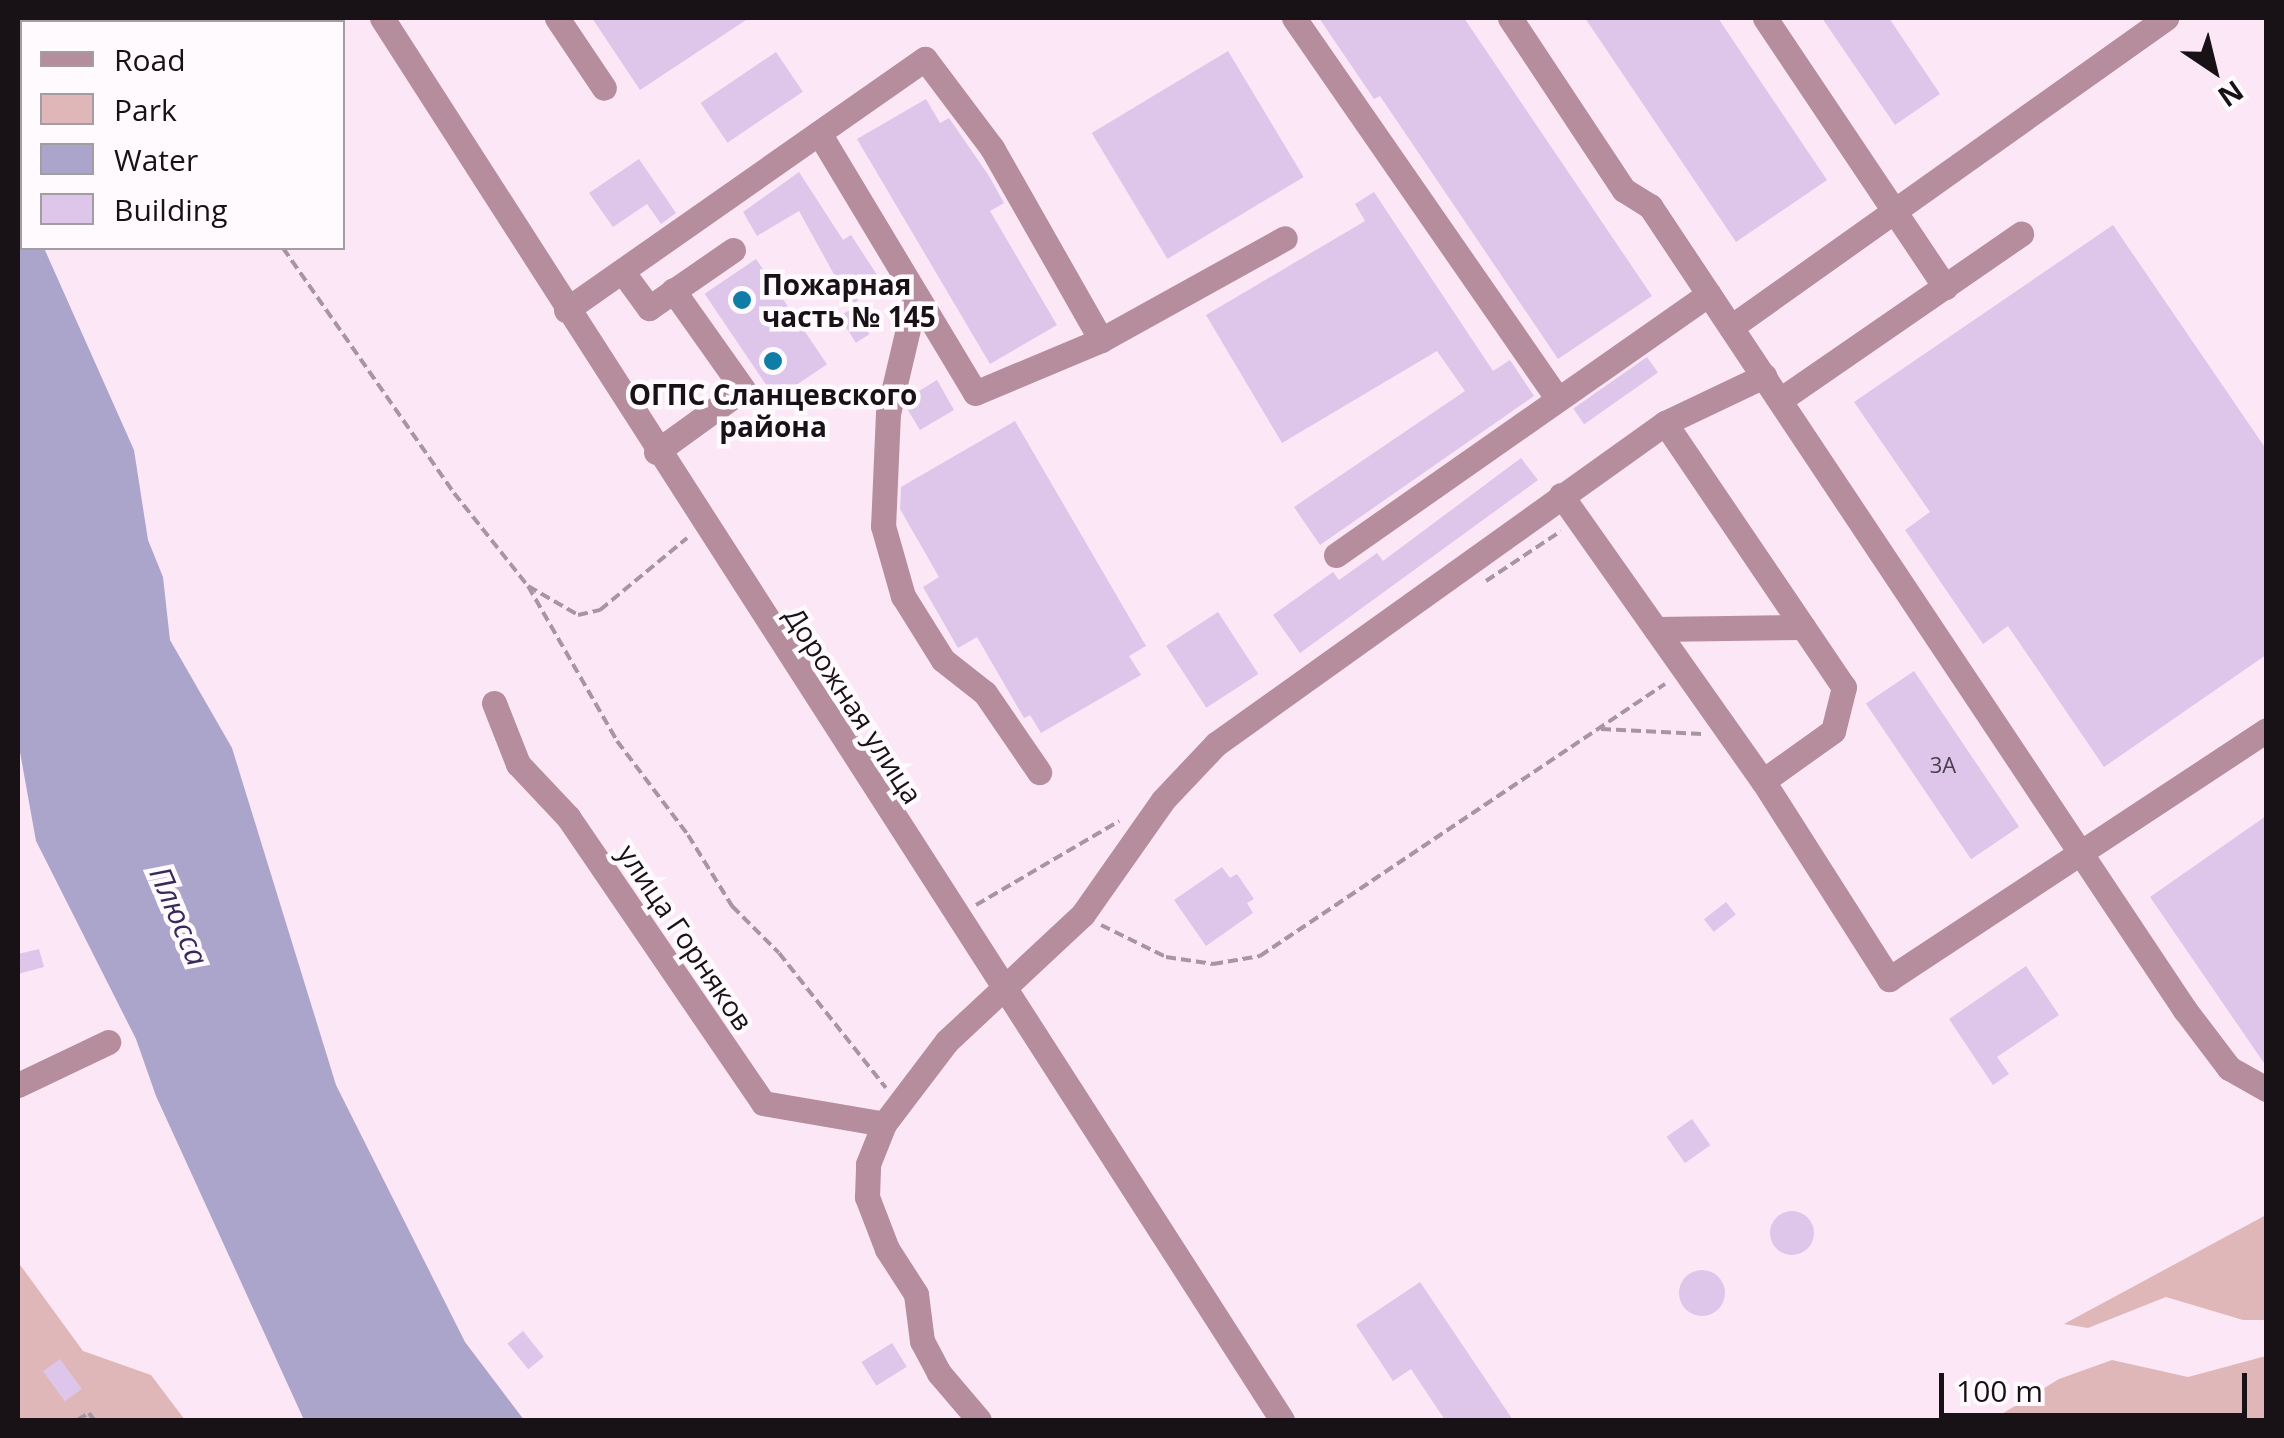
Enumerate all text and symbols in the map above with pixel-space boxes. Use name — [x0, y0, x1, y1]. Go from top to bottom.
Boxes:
legend — [20, 20, 345, 250]
north arrow — [2164, 20, 2264, 120]
text: Road — [114, 39, 186, 80]
text: N — [2211, 72, 2251, 117]
text: Park — [114, 89, 177, 130]
text: Water — [114, 139, 198, 180]
text: Building — [114, 189, 228, 230]
place label: Пожарная часть № 145 — [762, 267, 936, 333]
marker: Пожарная часть № 145 — [731, 289, 753, 311]
marker: ОГПС Сланцевского района — [762, 350, 784, 372]
place label: ОГПС Сланцевского района — [629, 377, 917, 443]
street label: Дорожная улица — [778, 600, 930, 810]
house number: 3А — [1930, 752, 1956, 778]
street label: улица Горняков — [611, 838, 761, 1036]
water label: Плюсса — [142, 861, 216, 971]
scale bar — [1944, 1353, 2252, 1415]
text: 100 m — [1956, 1370, 2043, 1411]

